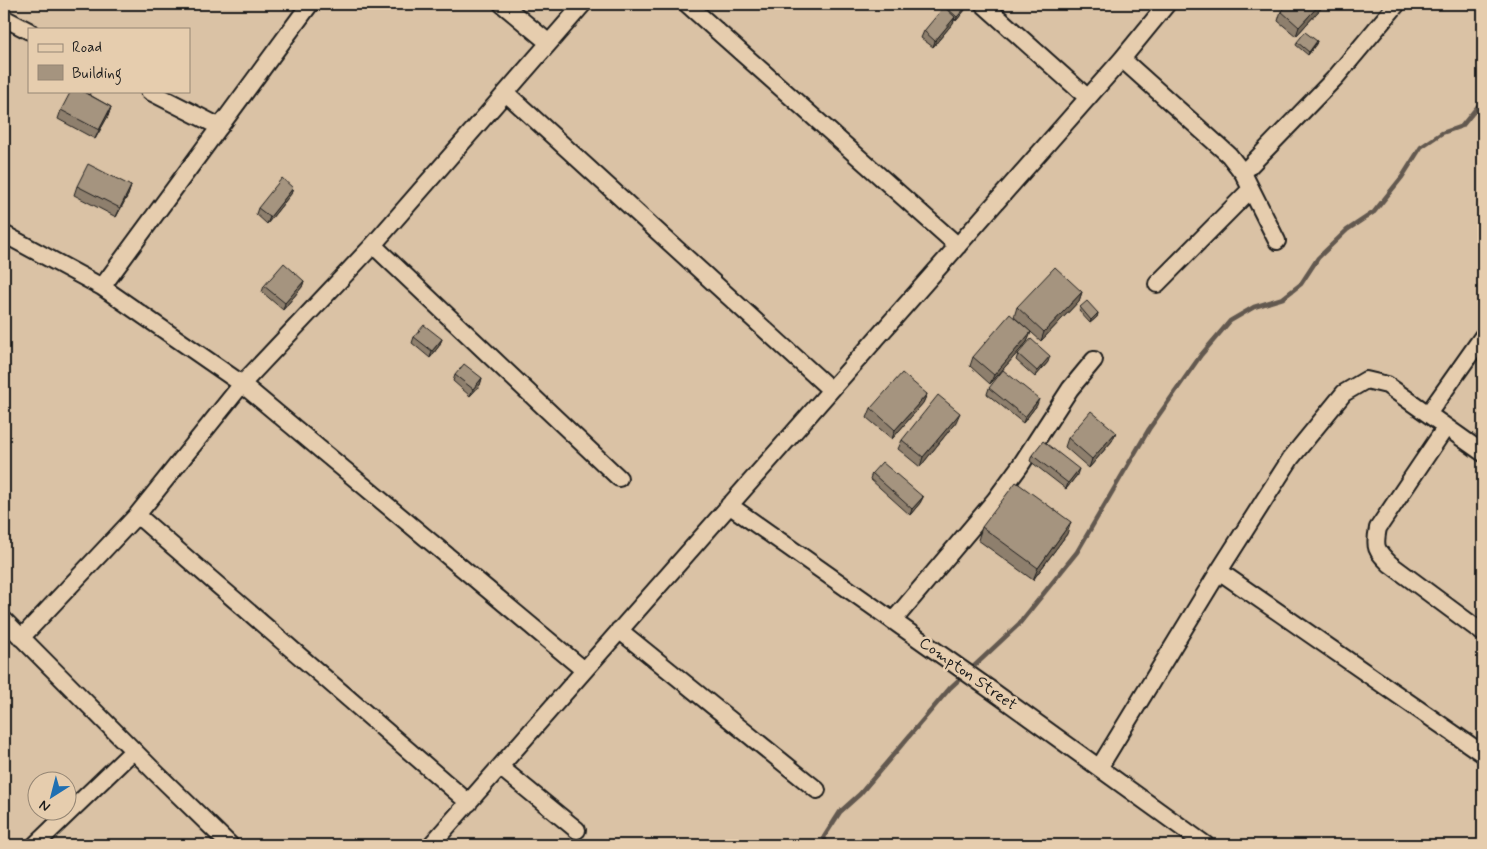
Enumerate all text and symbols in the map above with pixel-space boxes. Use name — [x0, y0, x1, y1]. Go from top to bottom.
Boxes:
legend — [28, 28, 190, 92]
text: Road — [72, 38, 102, 58]
text: Building — [72, 64, 122, 85]
street label: Compton Street — [915, 632, 1021, 716]
north arrow — [28, 772, 78, 822]
text: N — [36, 796, 54, 816]

